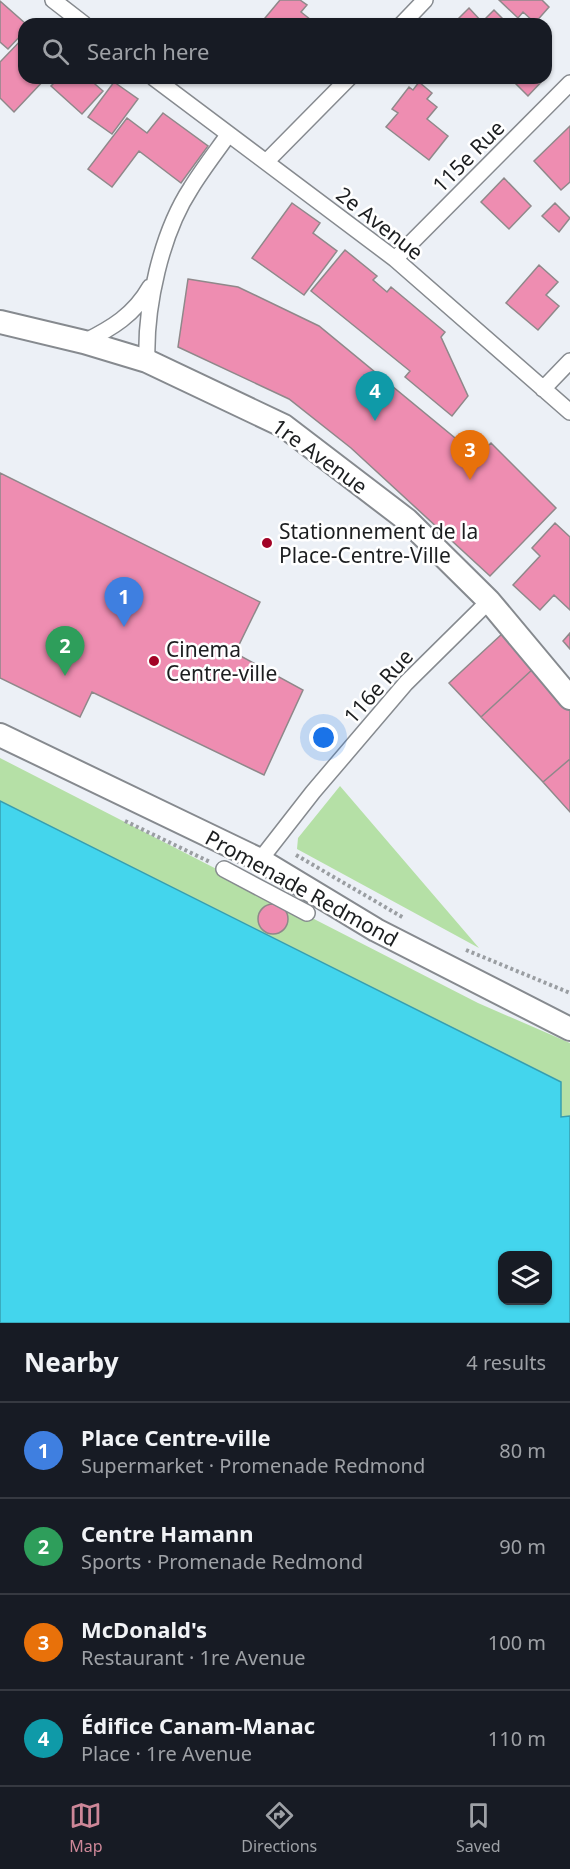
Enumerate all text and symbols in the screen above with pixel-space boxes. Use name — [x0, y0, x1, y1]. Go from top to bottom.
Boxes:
search box — [18, 18, 552, 84]
icon: search — [39, 35, 72, 68]
text: Search here — [87, 36, 209, 66]
street label: 115e Rue — [426, 114, 510, 198]
street label: 2e Avenue — [331, 180, 429, 266]
pin: 4 — [356, 372, 394, 421]
street label: 1re Avenue — [267, 412, 373, 500]
pin: 3 — [450, 430, 490, 480]
place label: Stationnement de la Place-Centre-Ville — [279, 517, 478, 569]
marker: Stationnement de la Place-Centre-Ville — [260, 536, 274, 550]
pin: 1 — [104, 578, 144, 627]
pin: 2 — [46, 626, 84, 676]
place label: Cinema Centre-ville — [166, 635, 277, 687]
street label: 116e Rue — [337, 643, 419, 729]
marker: Cinema Centre-ville — [147, 654, 161, 668]
your location — [309, 723, 338, 752]
street label: Promenade Redmond — [201, 823, 403, 953]
map controls — [498, 1251, 552, 1305]
button: layers — [498, 1251, 552, 1305]
text: Nearby — [24, 1344, 119, 1380]
text: 4 results — [466, 1349, 546, 1376]
text: Place Centre-ville — [81, 1422, 271, 1452]
text: 1 — [38, 1437, 49, 1464]
text: 80 m — [499, 1437, 546, 1464]
text: Supermarket · Promenade Redmond — [81, 1452, 425, 1479]
text: Centre Hamann — [81, 1518, 254, 1548]
text: 2 — [38, 1533, 49, 1560]
text: 90 m — [499, 1533, 546, 1560]
text: Sports · Promenade Redmond — [81, 1548, 363, 1575]
text: McDonald's — [81, 1614, 207, 1644]
text: 3 — [38, 1629, 49, 1656]
text: 100 m — [488, 1629, 546, 1656]
text: Restaurant · 1re Avenue — [81, 1644, 306, 1671]
text: Édifice Canam-Manac — [81, 1710, 315, 1740]
text: 4 — [38, 1725, 49, 1752]
text: 110 m — [488, 1725, 546, 1752]
text: Place · 1re Avenue — [81, 1740, 252, 1767]
tab: Map — [69, 1799, 103, 1857]
tab: Directions — [241, 1799, 317, 1857]
tab: Saved — [456, 1799, 501, 1857]

